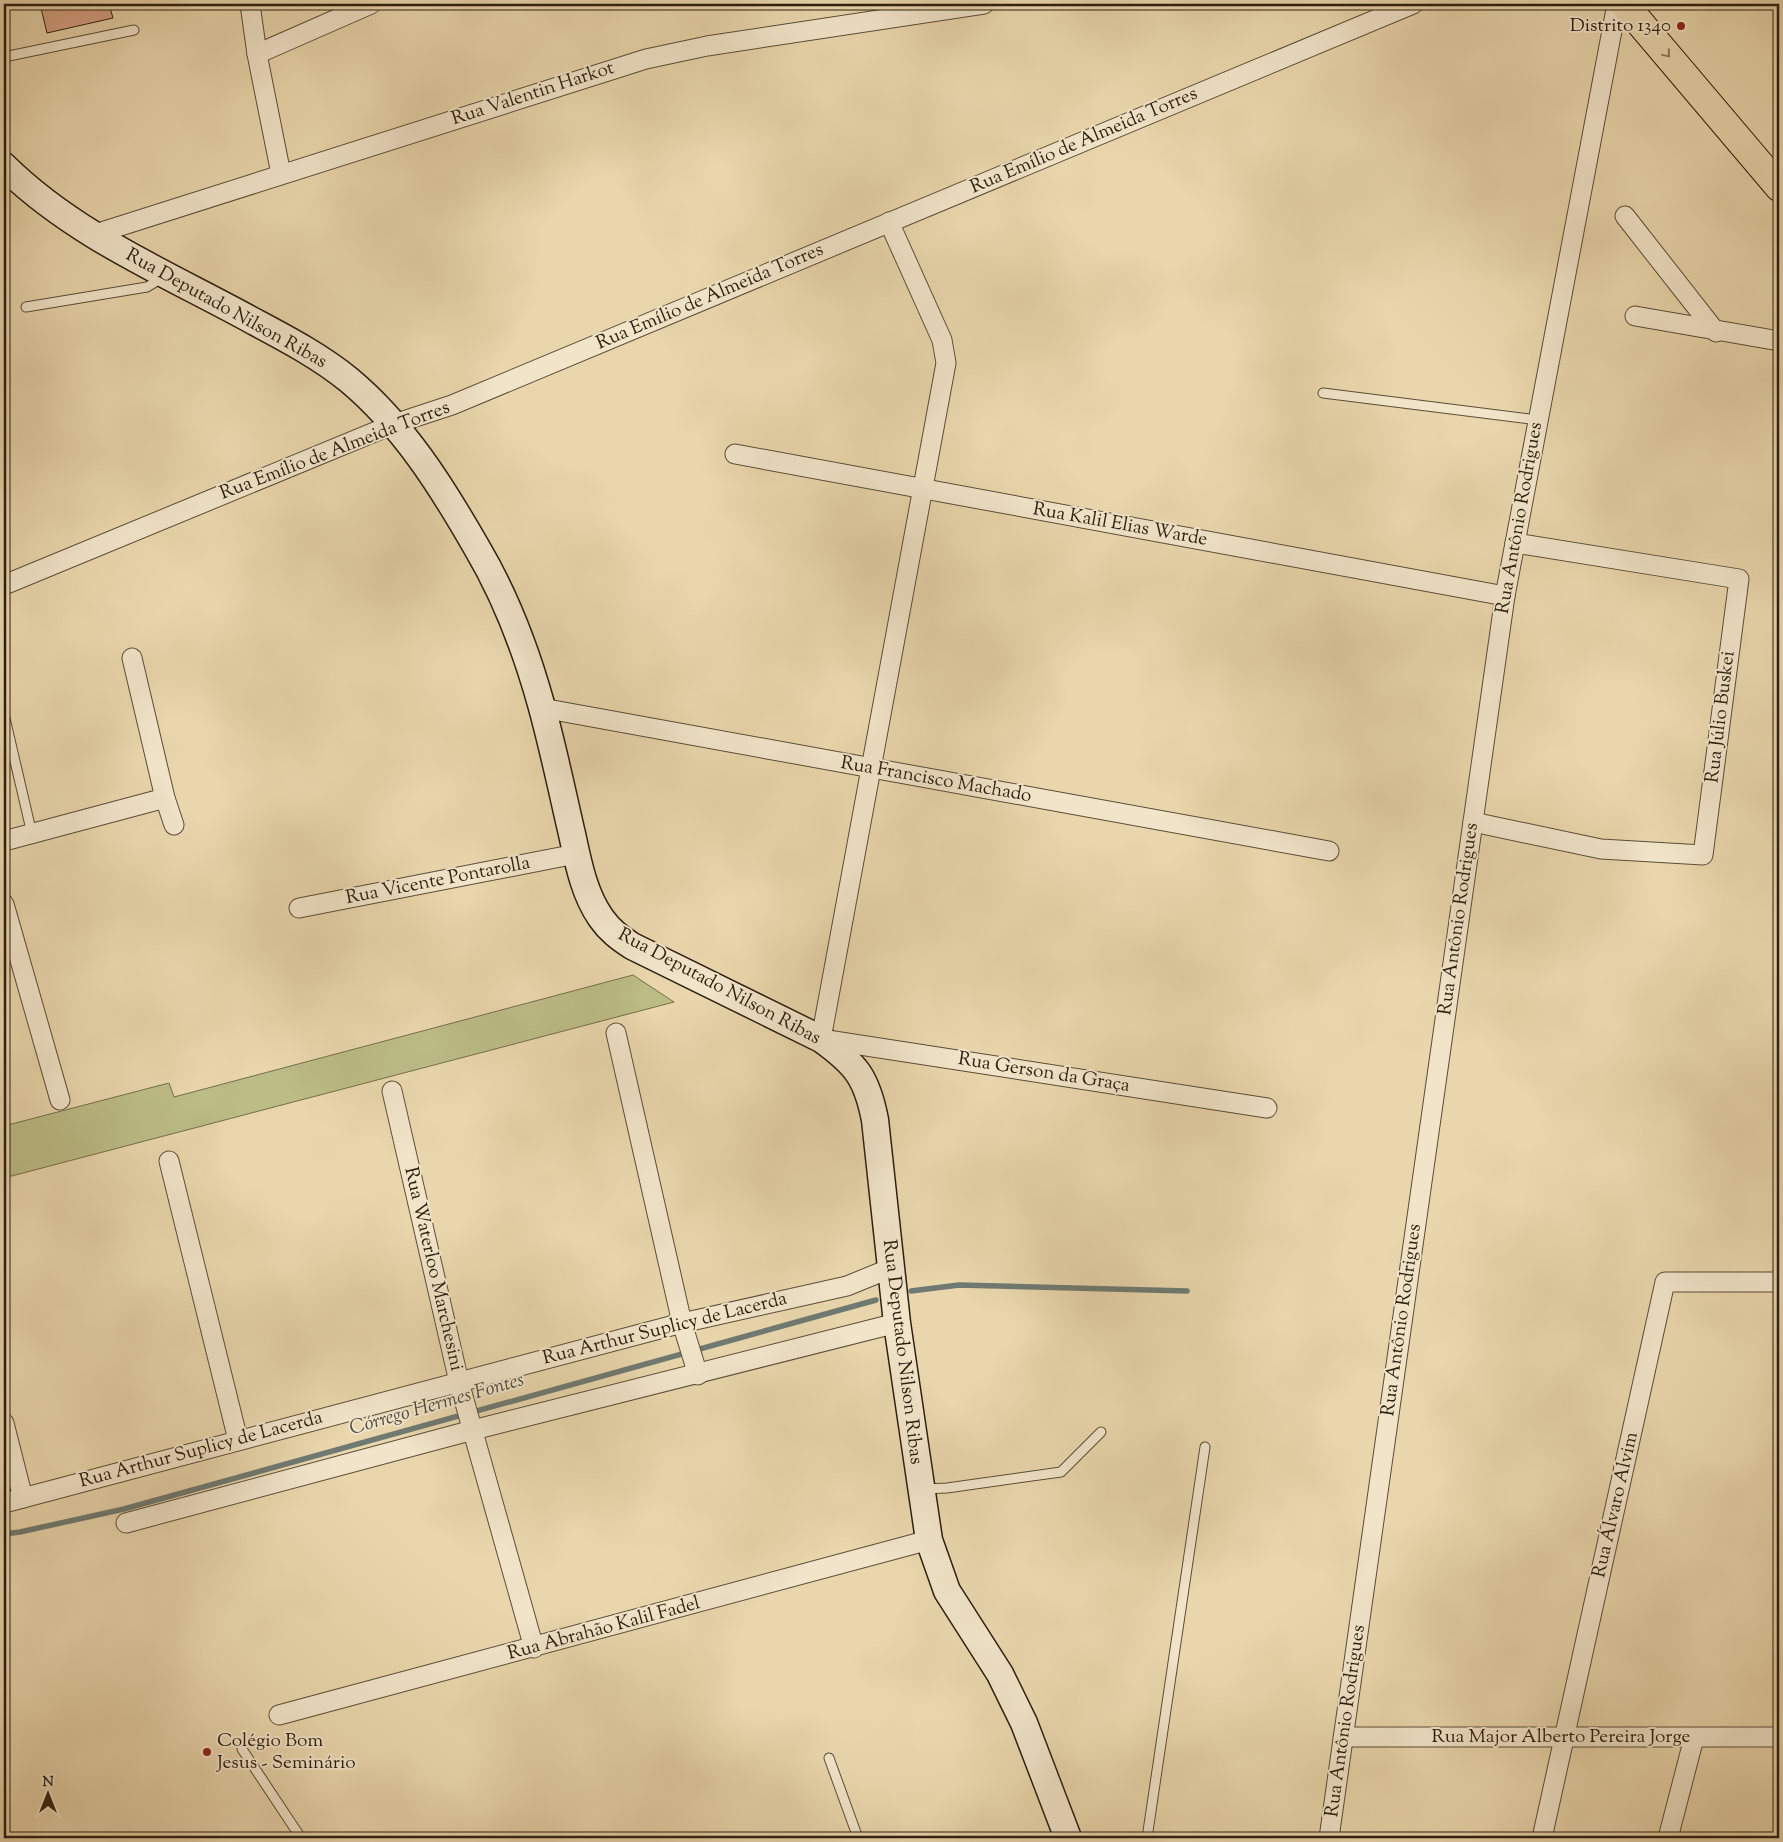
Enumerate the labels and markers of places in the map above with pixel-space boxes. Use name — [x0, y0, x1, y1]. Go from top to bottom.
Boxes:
place label: Distrito 1340 — [1570, 13, 1671, 40]
marker: Distrito 1340 — [1675, 20, 1687, 32]
place label: Colégio Bom Jesus - Seminário — [216, 1728, 356, 1777]
marker: Colégio Bom Jesus - Seminário — [201, 1746, 213, 1758]

